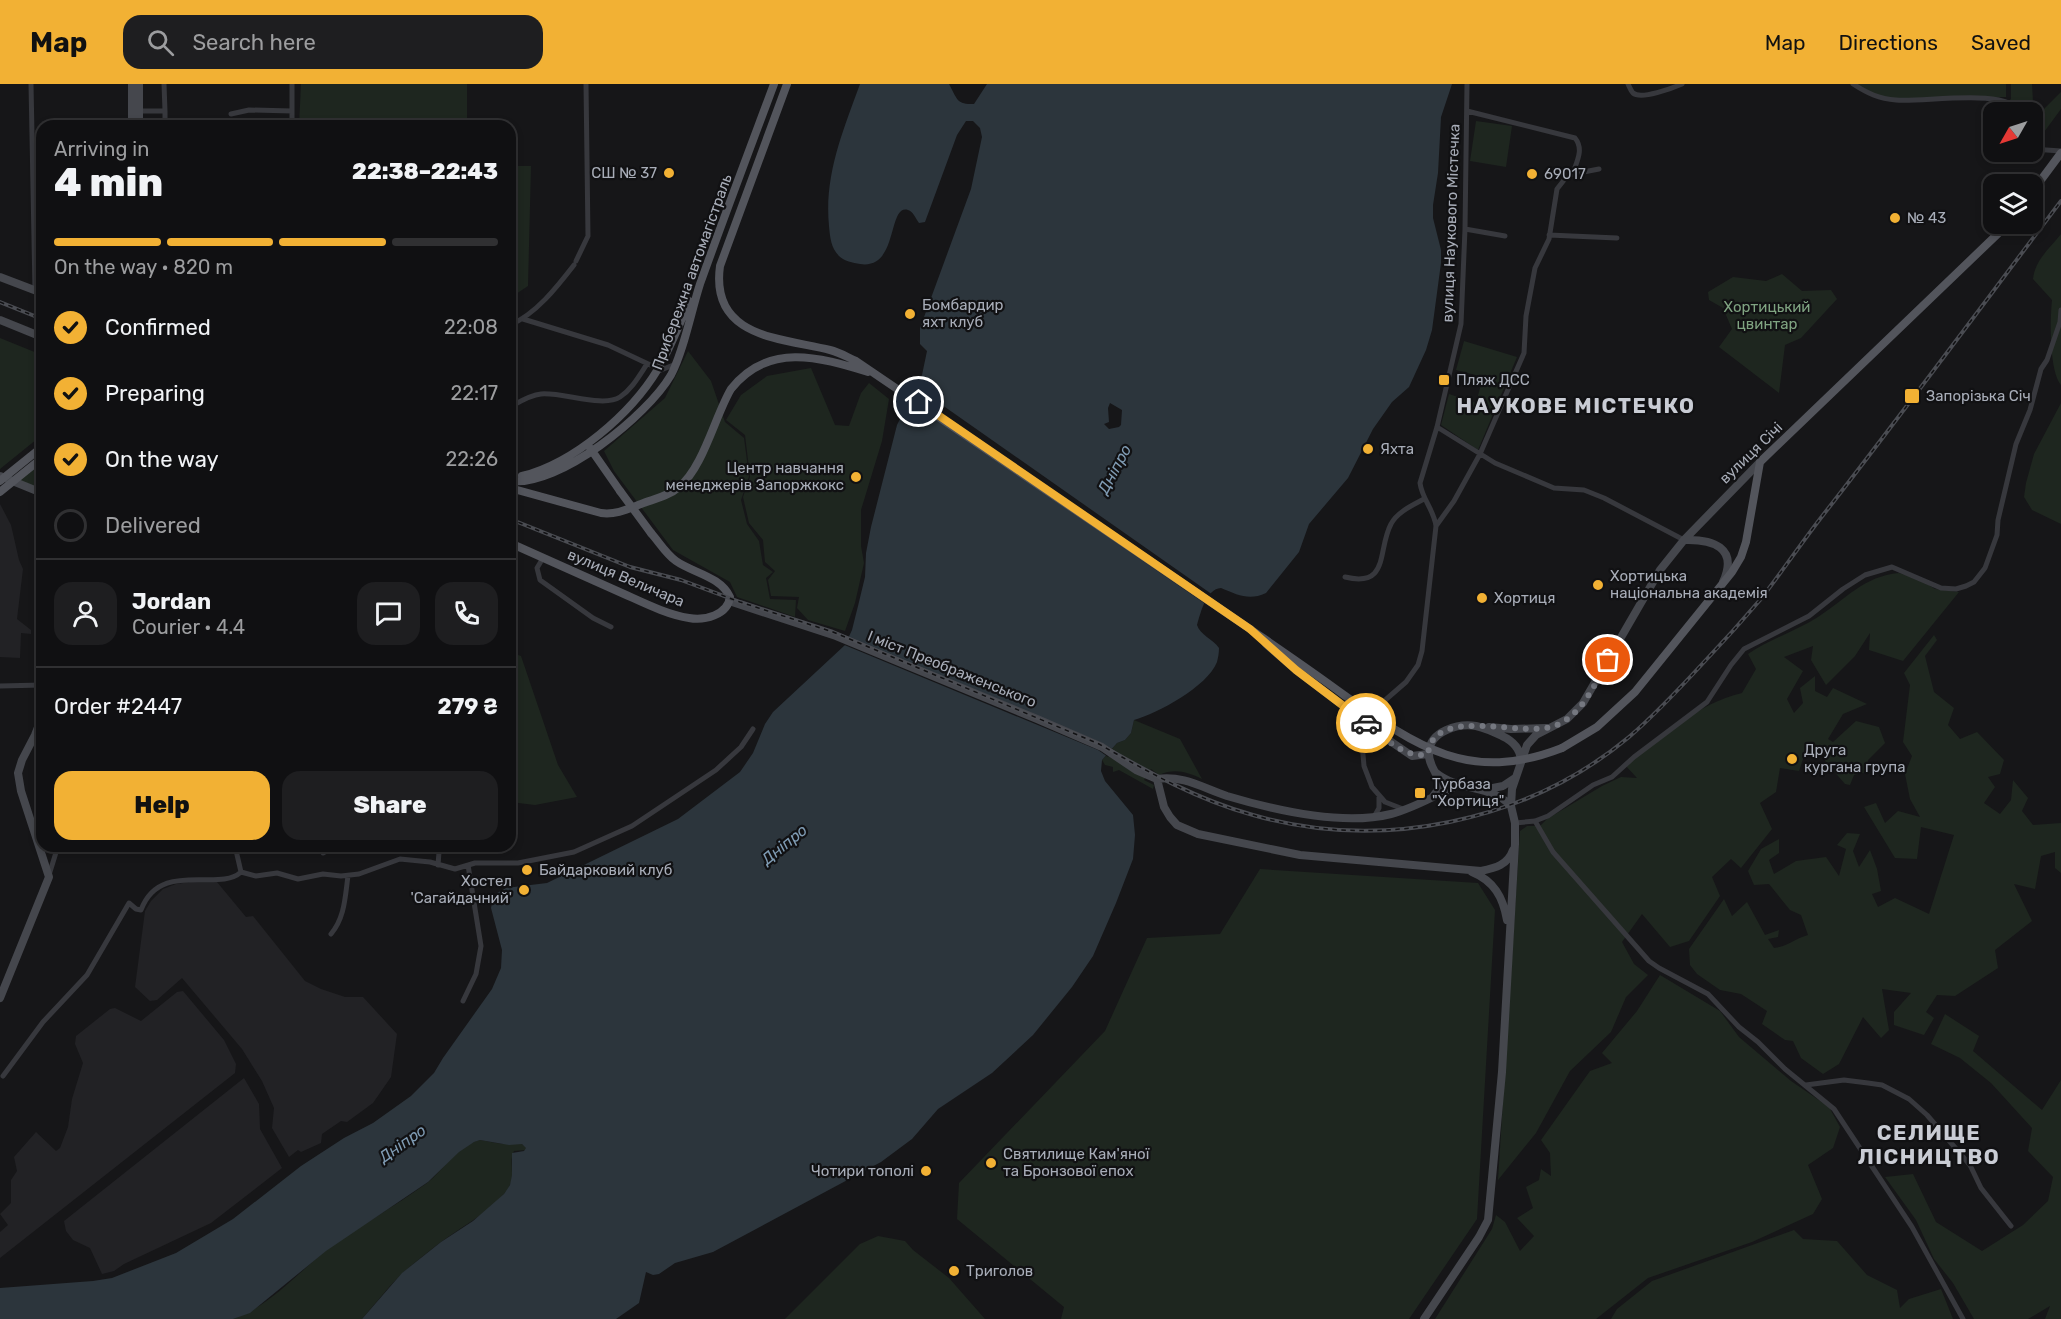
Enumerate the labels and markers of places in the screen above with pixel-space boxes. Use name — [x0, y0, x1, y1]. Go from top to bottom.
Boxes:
place label: СШ № 37 — [591, 164, 657, 182]
place label: 69017 — [1544, 165, 1586, 183]
marker: СШ № 37 — [662, 166, 676, 180]
marker: 69017 — [1525, 167, 1539, 181]
place label: № 43 — [1907, 209, 1946, 227]
marker: № 43 — [1888, 211, 1902, 225]
place label: Бомбардир яхт клуб — [922, 296, 1004, 331]
marker: Бомбардир яхт клуб — [903, 307, 917, 321]
place label: Пляж ДСС — [1456, 371, 1530, 389]
marker: Пляж ДСС — [1437, 373, 1451, 387]
pin — [893, 376, 944, 427]
marker: Запорізька Січ — [1903, 387, 1921, 405]
place label: Запорізька Січ — [1926, 387, 2031, 405]
place label: Яхта — [1380, 440, 1414, 458]
marker: Яхта — [1361, 442, 1375, 456]
place label: Центр навчання менеджерів Запоржкокс — [666, 459, 844, 494]
marker: Центр навчання менеджерів Запоржкокс — [849, 470, 863, 484]
place label: Хортицька національна академія — [1610, 567, 1768, 602]
marker: Хортицька національна академія — [1591, 578, 1605, 592]
place label: Хортиця — [1494, 589, 1555, 607]
marker: Хортиця — [1475, 591, 1489, 605]
pin — [1582, 634, 1633, 685]
place label: Друга кургана група — [1804, 741, 1906, 776]
marker: Друга кургана група — [1785, 752, 1799, 766]
place label: Турбаза "Хортиця" — [1432, 775, 1504, 810]
marker: Турбаза "Хортиця" — [1413, 786, 1427, 800]
place label: Байдарковий клуб — [539, 861, 673, 879]
marker: Байдарковий клуб — [520, 863, 534, 877]
place label: Хостел 'Сагайдачний' — [410, 872, 512, 907]
marker: Хостел 'Сагайдачний' — [517, 883, 531, 897]
place label: Святилище Кам'яної та Бронзової епох — [1003, 1145, 1150, 1180]
marker: Святилище Кам'яної та Бронзової епох — [984, 1156, 998, 1170]
place label: Чотири тополі — [811, 1162, 914, 1180]
marker: Чотири тополі — [919, 1164, 933, 1178]
place label: Триголов — [966, 1262, 1033, 1280]
marker: Триголов — [947, 1264, 961, 1278]

